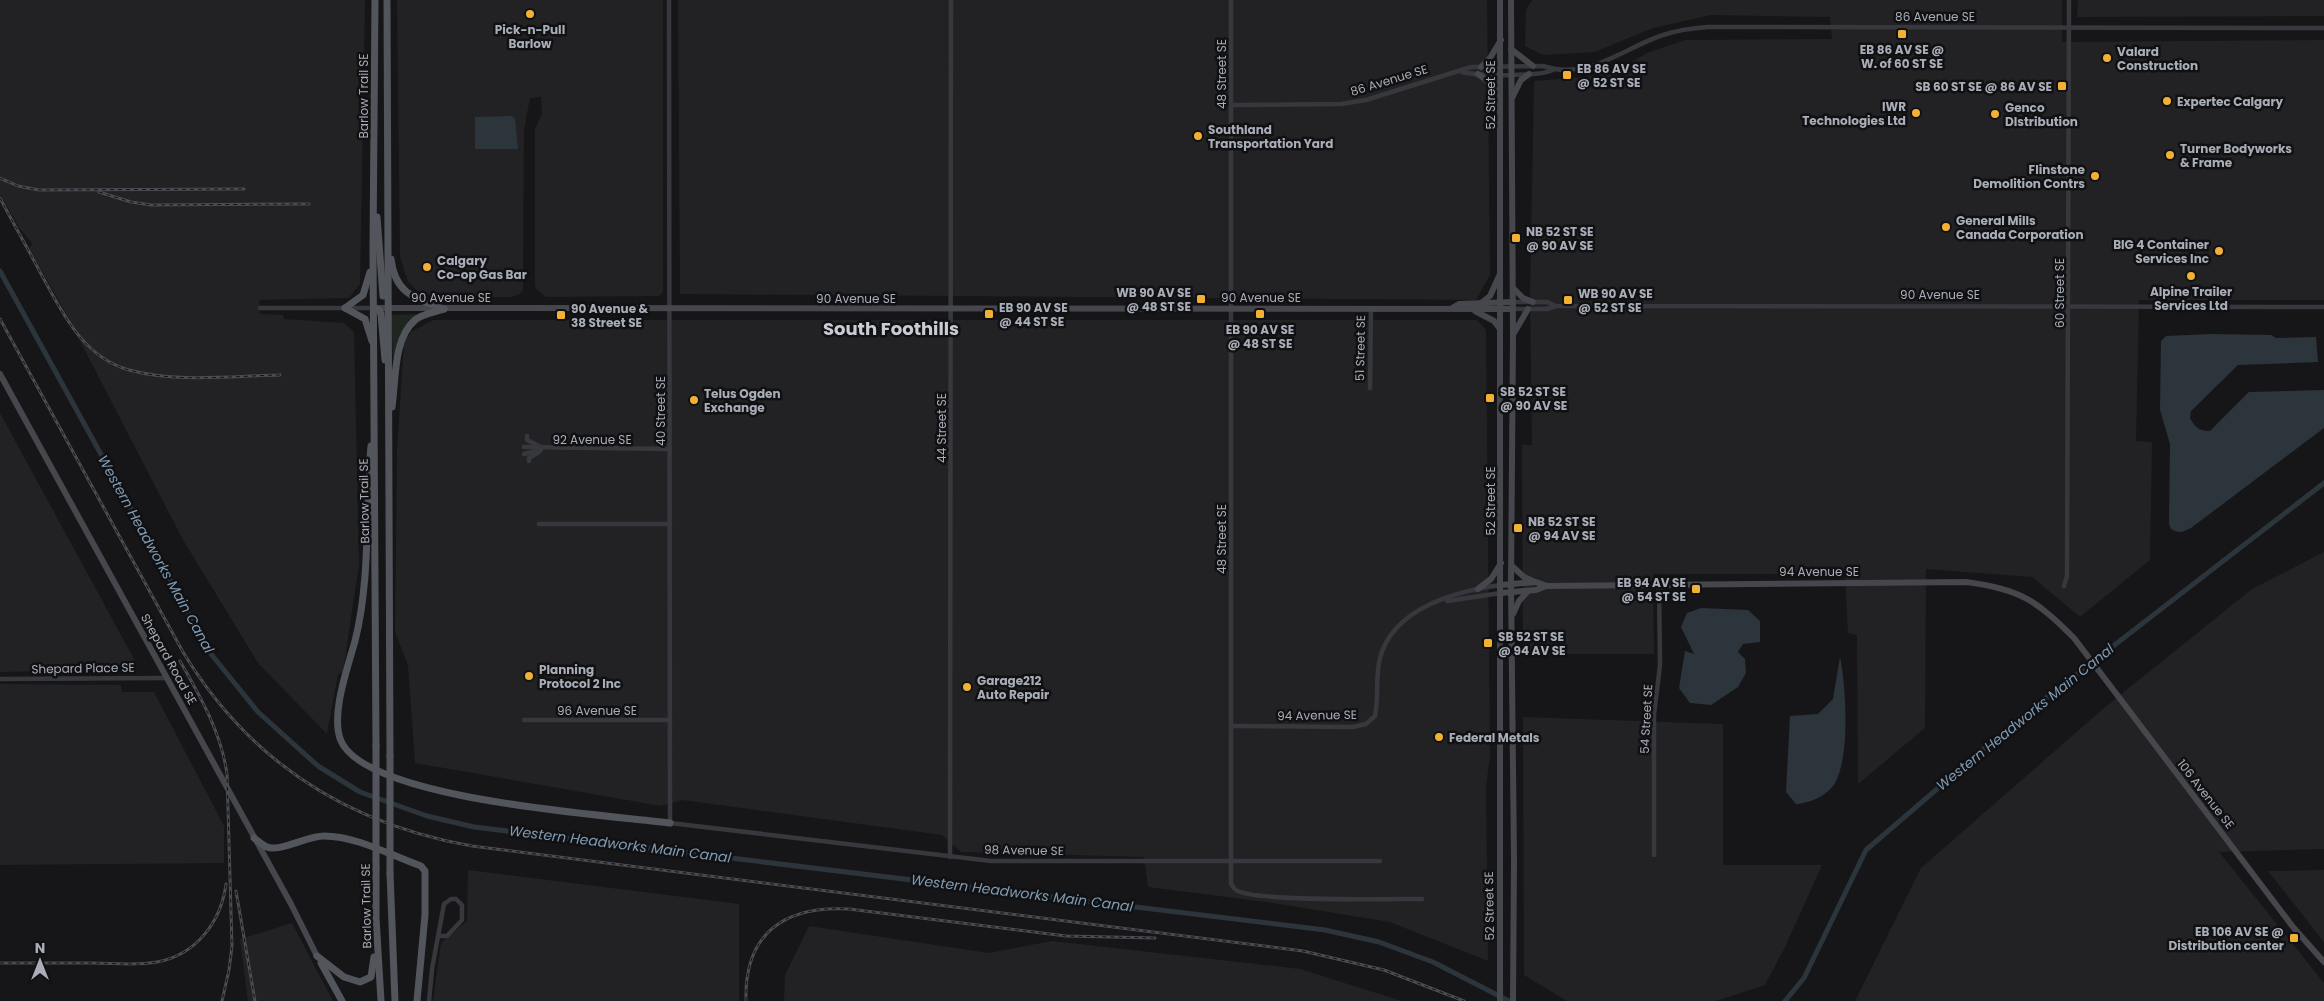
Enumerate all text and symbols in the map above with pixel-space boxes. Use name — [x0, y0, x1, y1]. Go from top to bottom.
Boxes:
marker: Pick-n-Pull Barlow — [524, 8, 536, 20]
street label: 86 Avenue SE — [1895, 8, 1975, 25]
place label: Pick-n-Pull Barlow — [495, 21, 565, 52]
marker: EB 86 AV SE @ W. of 60 ST SE — [1896, 28, 1908, 40]
street label: 48 Street SE — [1213, 39, 1230, 109]
place label: EB 86 AV SE @ W. of 60 ST SE — [1860, 41, 1944, 72]
place label: Valard Construction — [2117, 43, 2198, 74]
marker: Valard Construction — [2101, 52, 2113, 64]
street label: Barlow Trail SE — [355, 53, 372, 139]
street label: 86 Avenue SE — [1348, 60, 1430, 100]
street label: 52 Street SE — [1482, 60, 1499, 130]
place label: EB 86 AV SE @ 52 ST SE — [1577, 60, 1646, 91]
marker: EB 86 AV SE @ 52 ST SE — [1561, 69, 1573, 81]
place label: SB 60 ST SE @ 86 AV SE — [1915, 78, 2052, 95]
marker: SB 60 ST SE @ 86 AV SE — [2056, 80, 2068, 92]
place label: Expertec Calgary — [2177, 93, 2284, 110]
marker: Expertec Calgary — [2161, 95, 2173, 107]
place label: IWR Technologies Ltd — [1802, 98, 1906, 129]
place label: Genco DIstribution — [2005, 99, 2078, 130]
marker: IWR Technologies Ltd — [1910, 107, 1922, 119]
marker: Genco DIstribution — [1989, 108, 2001, 120]
place label: Southland Transportation Yard — [1208, 121, 1333, 152]
marker: Southland Transportation Yard — [1192, 130, 1204, 142]
place label: Turner Bodyworks & Frame — [2180, 140, 2292, 171]
marker: Turner Bodyworks & Frame — [2164, 149, 2176, 161]
place label: Flinstone Demolition Contrs — [1973, 161, 2086, 192]
marker: Flinstone Demolition Contrs — [2089, 170, 2101, 182]
place label: General Mills Canada Corporation — [1956, 212, 2084, 243]
marker: General Mills Canada Corporation — [1940, 221, 1952, 233]
place label: NB 52 ST SE @ 90 AV SE — [1526, 223, 1594, 254]
marker: NB 52 ST SE @ 90 AV SE — [1510, 232, 1522, 244]
place label: BIG 4 Container Services Inc — [2113, 236, 2209, 267]
marker: BIG 4 Container Services Inc — [2213, 245, 2225, 257]
place label: Calgary Co-op Gas Bar — [437, 252, 527, 283]
street label: 60 Street SE — [2051, 258, 2068, 328]
marker: Calgary Co-op Gas Bar — [421, 261, 433, 273]
marker: Alpine Trailer Services Ltd — [2185, 270, 2197, 282]
place label: Alpine Trailer Services Ltd — [2150, 283, 2232, 314]
place label: WB 90 AV SE @ 48 ST SE — [1116, 284, 1191, 315]
place label: WB 90 AV SE @ 52 ST SE — [1578, 285, 1653, 316]
street label: 90 Avenue SE — [1900, 286, 1980, 303]
street label: 90 Avenue SE — [411, 289, 491, 306]
street label: 90 Avenue SE — [1221, 289, 1301, 306]
street label: 90 Avenue SE — [816, 290, 896, 307]
marker: WB 90 AV SE @ 48 ST SE — [1195, 293, 1207, 305]
marker: WB 90 AV SE @ 52 ST SE — [1562, 294, 1574, 306]
place label: EB 90 AV SE @ 44 ST SE — [999, 299, 1068, 330]
place label: 90 Avenue & 38 Street SE — [571, 300, 649, 331]
marker: EB 90 AV SE @ 44 ST SE — [983, 308, 995, 320]
marker: EB 90 AV SE @ 48 ST SE — [1254, 308, 1266, 320]
marker: 90 Avenue & 38 Street SE — [555, 309, 567, 321]
street label: 51 Street SE — [1351, 315, 1369, 381]
district label: South Foothills — [823, 316, 959, 341]
place label: EB 90 AV SE @ 48 ST SE — [1226, 321, 1294, 352]
street label: 40 Street SE — [652, 376, 669, 446]
place label: SB 52 ST SE @ 90 AV SE — [1500, 383, 1567, 414]
place label: Telus Ogden Exchange — [704, 385, 781, 416]
marker: SB 52 ST SE @ 90 AV SE — [1484, 392, 1496, 404]
street label: 44 Street SE — [933, 393, 950, 463]
marker: Telus Ogden Exchange — [688, 394, 700, 406]
street label: 92 Avenue SE — [552, 431, 632, 448]
water label: Western Headworks Main Canal — [93, 451, 219, 657]
street label: Barlow Trail SE — [355, 458, 373, 544]
street label: 52 Street SE — [1482, 466, 1499, 536]
street label: 48 Street SE — [1213, 504, 1230, 574]
place label: NB 52 ST SE @ 94 AV SE — [1528, 513, 1596, 544]
marker: NB 52 ST SE @ 94 AV SE — [1512, 522, 1524, 534]
street label: 94 Avenue SE — [1779, 563, 1859, 580]
place label: EB 94 AV SE @ 54 ST SE — [1617, 574, 1686, 605]
marker: EB 94 AV SE @ 54 ST SE — [1690, 583, 1702, 595]
street label: Shepard Road SE — [137, 610, 201, 708]
place label: SB 52 ST SE @ 94 AV SE — [1498, 628, 1566, 659]
marker: SB 52 ST SE @ 94 AV SE — [1482, 637, 1494, 649]
water label: Western Headworks Main Canal — [1932, 639, 2119, 795]
street label: Shepard Place SE — [31, 659, 135, 677]
place label: Planning Protocol 2 Inc — [539, 661, 621, 692]
marker: Planning Protocol 2 Inc — [523, 670, 535, 682]
place label: Garage212 Auto Repair — [977, 672, 1049, 703]
marker: Garage212 Auto Repair — [961, 681, 973, 693]
street label: 54 Street SE — [1636, 684, 1656, 754]
street label: 96 Avenue SE — [557, 702, 637, 719]
street label: 94 Avenue SE — [1277, 706, 1357, 724]
place label: Federal Metals — [1449, 729, 1540, 746]
marker: Federal Metals — [1433, 731, 1445, 743]
street label: 106 Avenue SE — [2174, 756, 2238, 832]
water label: Western Headworks Main Canal — [508, 820, 733, 868]
street label: 98 Avenue SE — [984, 841, 1064, 859]
street label: Barlow Trail SE — [357, 863, 375, 949]
water label: Western Headworks Main Canal — [910, 869, 1135, 917]
street label: 52 Street SE — [1480, 871, 1498, 941]
place label: EB 106 AV SE @ Distribution center — [2168, 923, 2284, 954]
marker: EB 106 AV SE @ Distribution center — [2288, 932, 2300, 944]
north arrow — [15, 936, 65, 986]
text: N — [35, 938, 45, 958]

